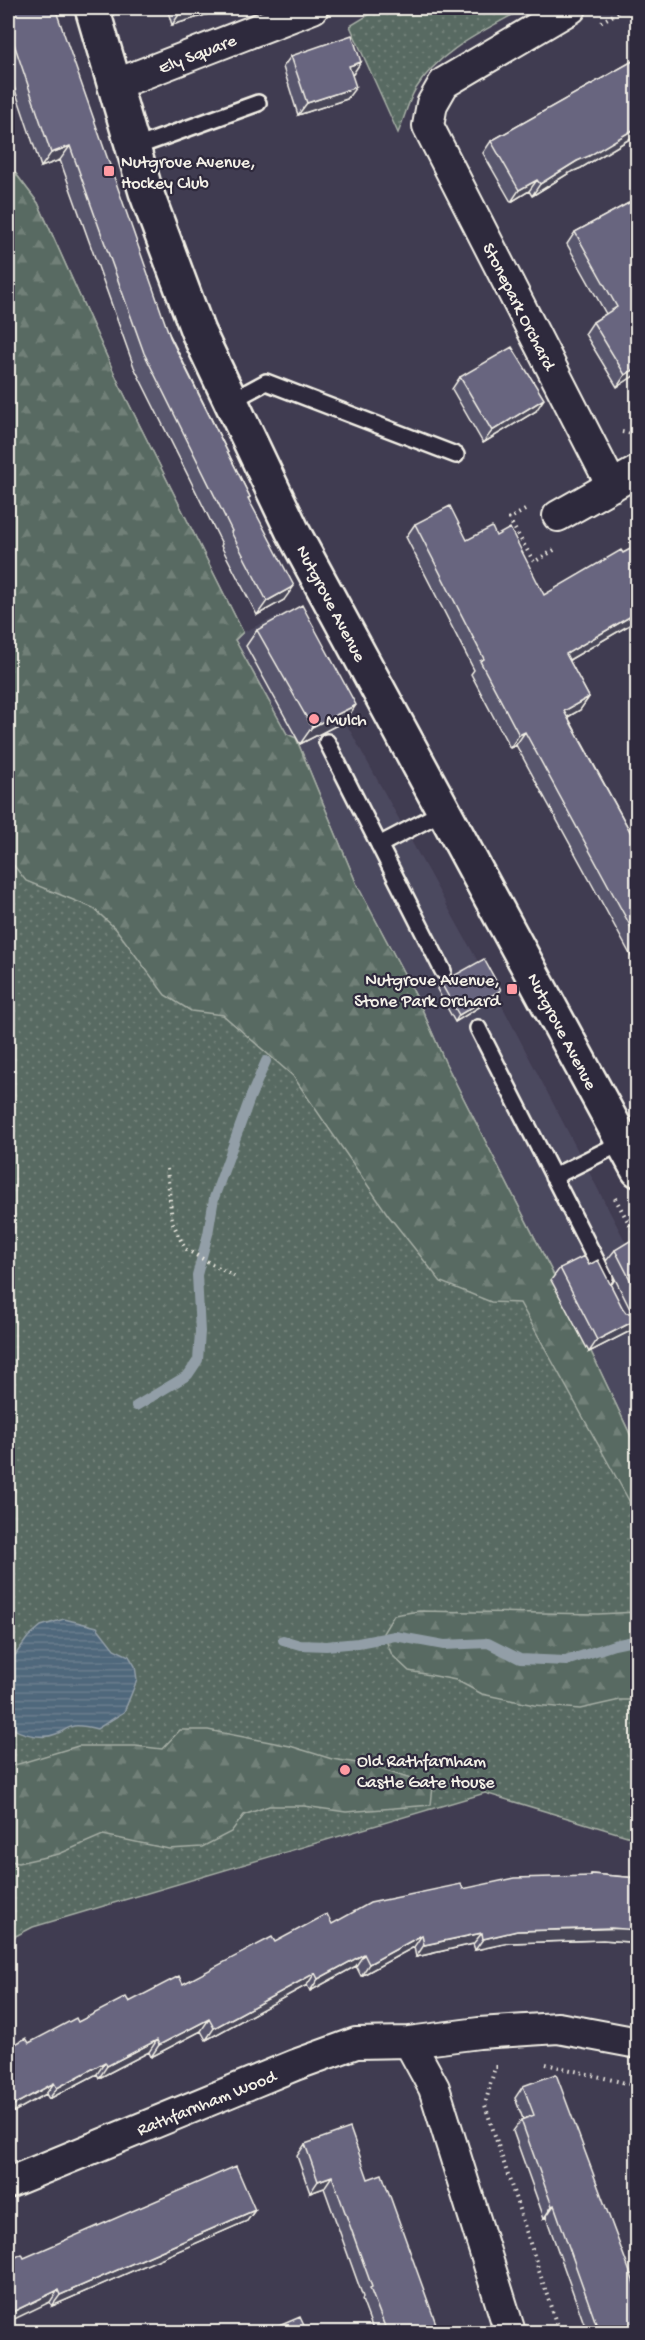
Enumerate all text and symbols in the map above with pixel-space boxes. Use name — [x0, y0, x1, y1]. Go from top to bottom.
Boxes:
street label: Ely Square — [156, 31, 240, 80]
place label: Nutgrove Avenue, Hockey Club — [121, 153, 256, 195]
marker: Nutgrove Avenue, Hockey Club — [102, 164, 116, 178]
street label: Stonepark Orchard — [477, 240, 560, 376]
street label: Nutgrove Avenue — [290, 542, 370, 667]
place label: Mulch — [326, 711, 367, 732]
marker: Mulch — [307, 712, 321, 726]
street label: Nutgrove Avenue — [521, 970, 601, 1095]
place label: Nutgrove Avenue, Stone Park Orchard — [354, 971, 501, 1013]
marker: Nutgrove Avenue, Stone Park Orchard — [505, 982, 519, 996]
place label: Old Rathfarnham Castle Gate House — [357, 1752, 495, 1794]
marker: Old Rathfarnham Castle Gate House — [338, 1763, 352, 1777]
street label: Rathfarnham Wood — [134, 2066, 281, 2142]

